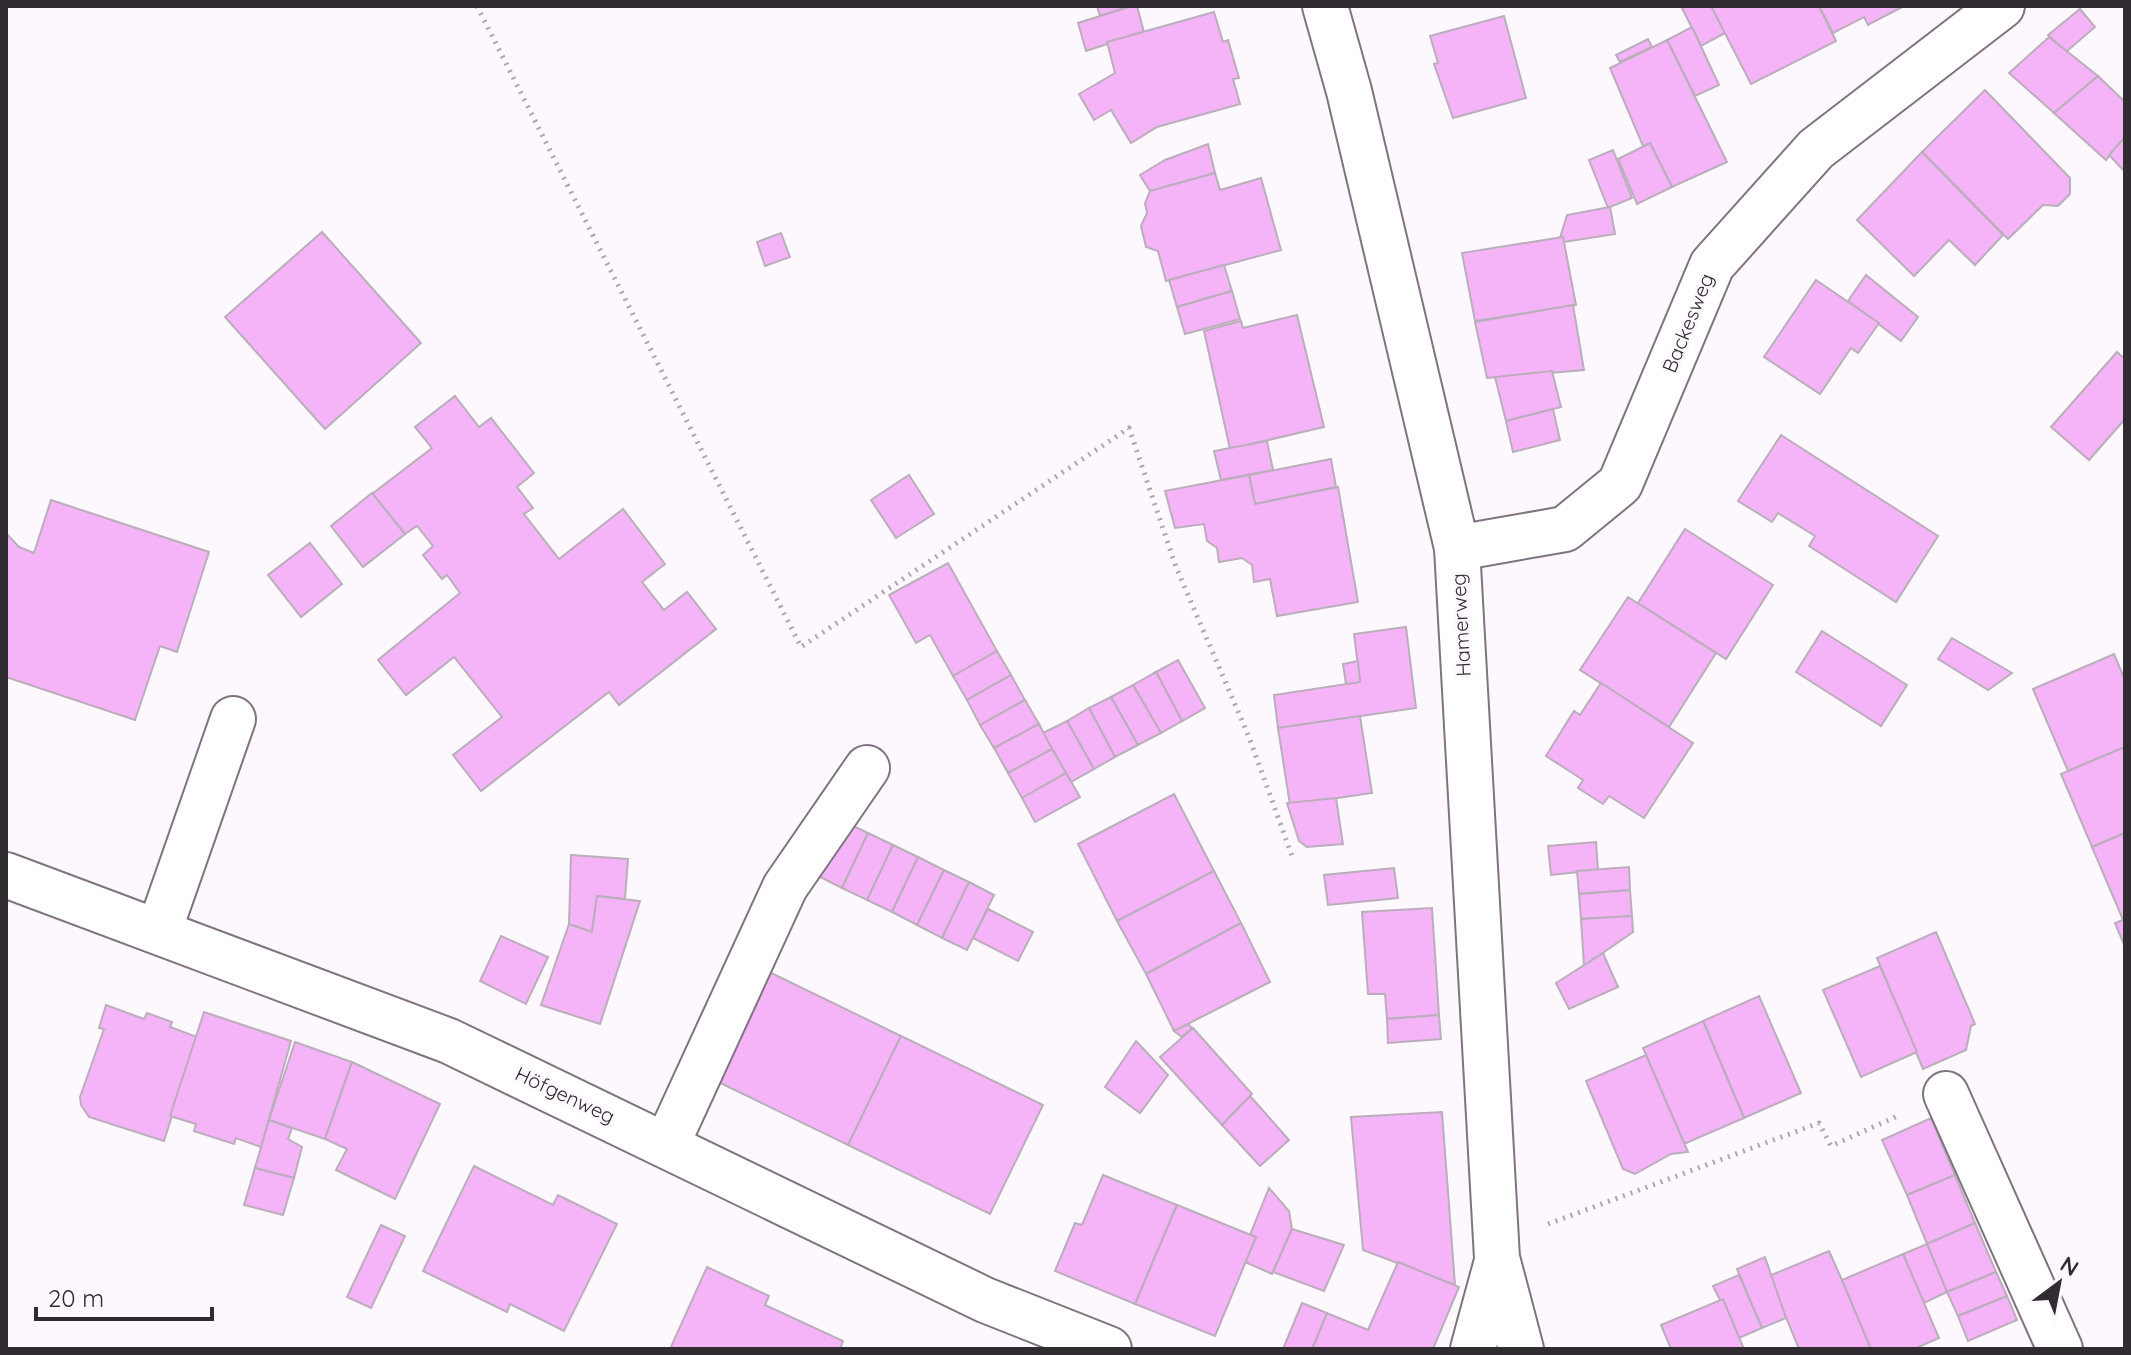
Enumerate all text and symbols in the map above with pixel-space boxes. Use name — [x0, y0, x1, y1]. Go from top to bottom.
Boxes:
street label: Backesweg — [1656, 269, 1719, 376]
street label: Hamerweg — [1445, 573, 1476, 677]
street label: Höfgenweg — [511, 1061, 619, 1129]
north arrow — [2019, 1243, 2099, 1323]
text: N — [2055, 1250, 2084, 1282]
scale bar — [36, 1271, 212, 1321]
text: 20 m — [48, 1283, 104, 1313]

